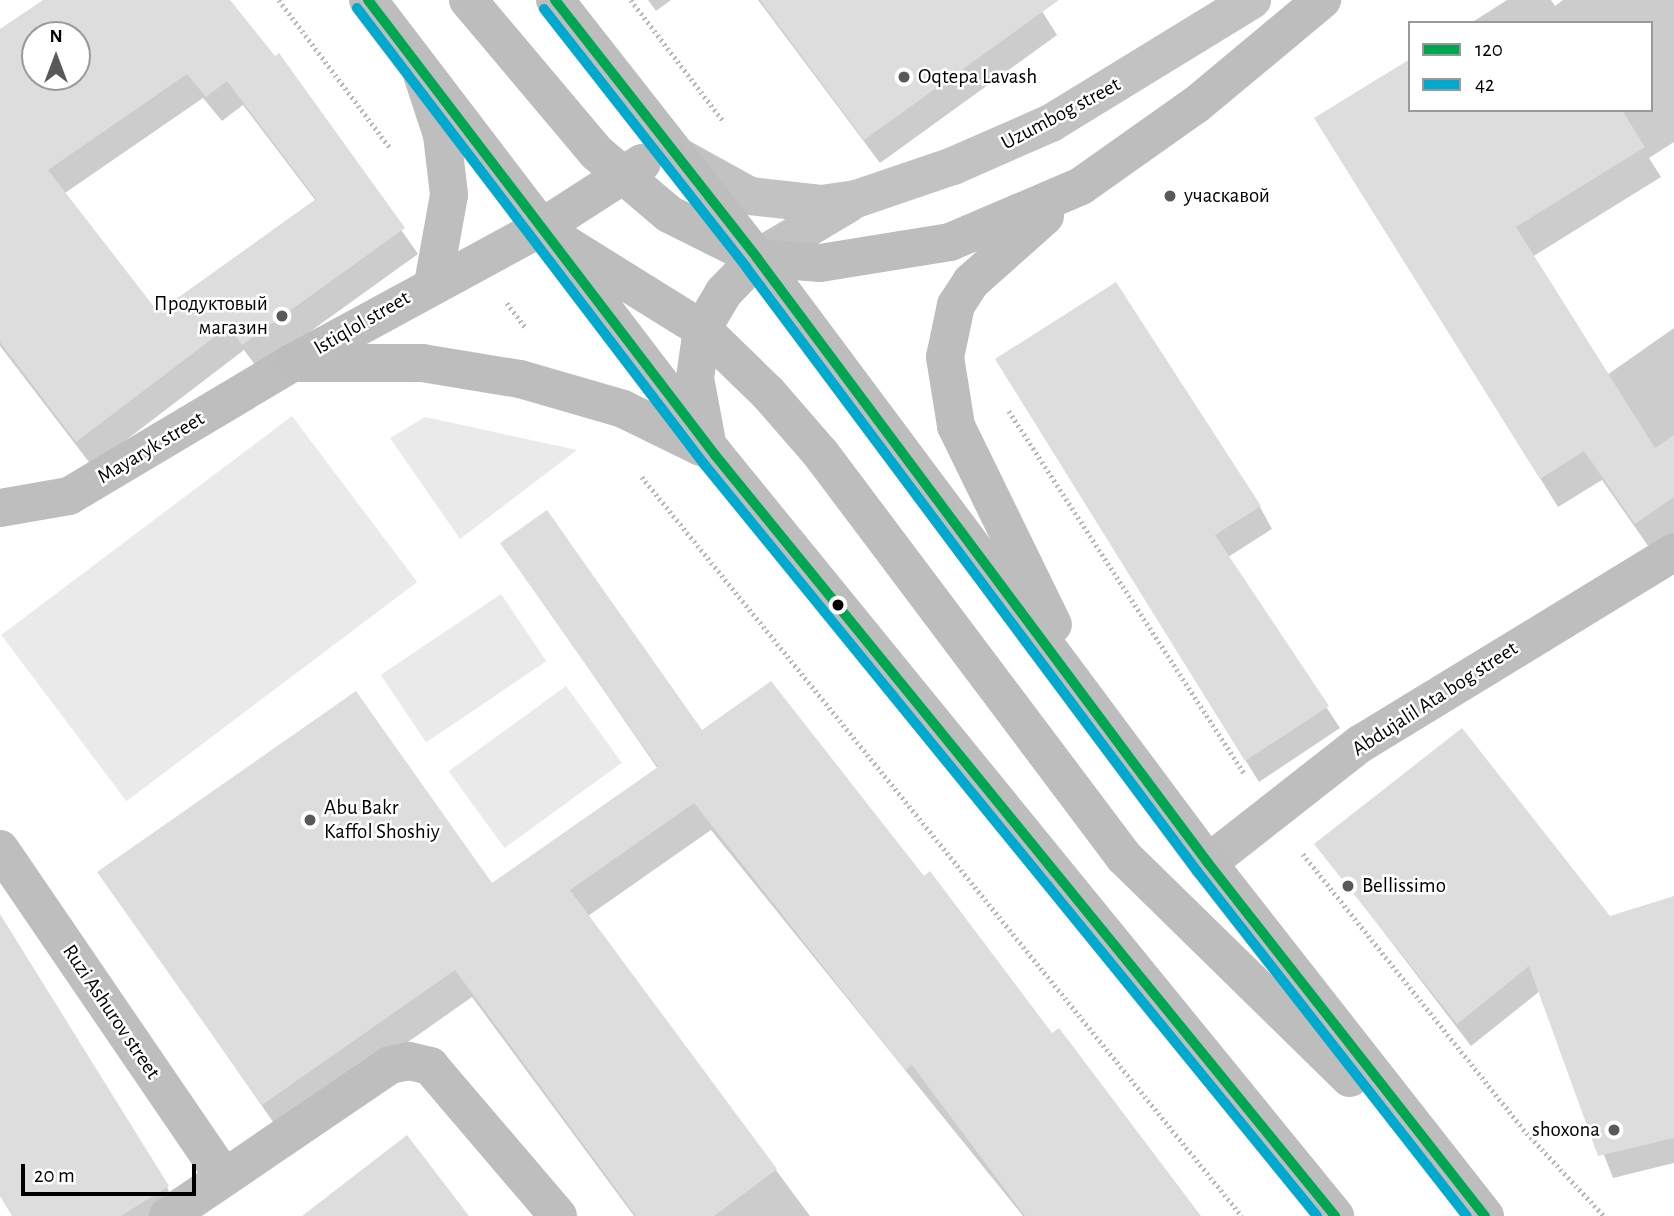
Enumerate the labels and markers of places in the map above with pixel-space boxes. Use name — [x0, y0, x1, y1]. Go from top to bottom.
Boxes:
place label: Oqtepa Lavash — [918, 64, 1037, 90]
marker: Oqtepa Lavash — [896, 69, 912, 85]
place label: учаскавой — [1184, 183, 1270, 209]
marker: учаскавой — [1162, 188, 1178, 204]
place label: Продуктовый магазин — [154, 291, 268, 341]
marker: Продуктовый магазин — [274, 308, 290, 324]
unlabelled marker — [831, 598, 845, 612]
place label: Abu Bakr Kaffol Shoshiy — [324, 795, 440, 845]
marker: Abu Bakr Kaffol Shoshiy — [302, 812, 318, 828]
place label: Bellissimo — [1362, 873, 1446, 899]
marker: Bellissimo — [1340, 878, 1356, 894]
place label: shoxona — [1532, 1117, 1600, 1143]
marker: shoxona — [1606, 1122, 1622, 1138]

